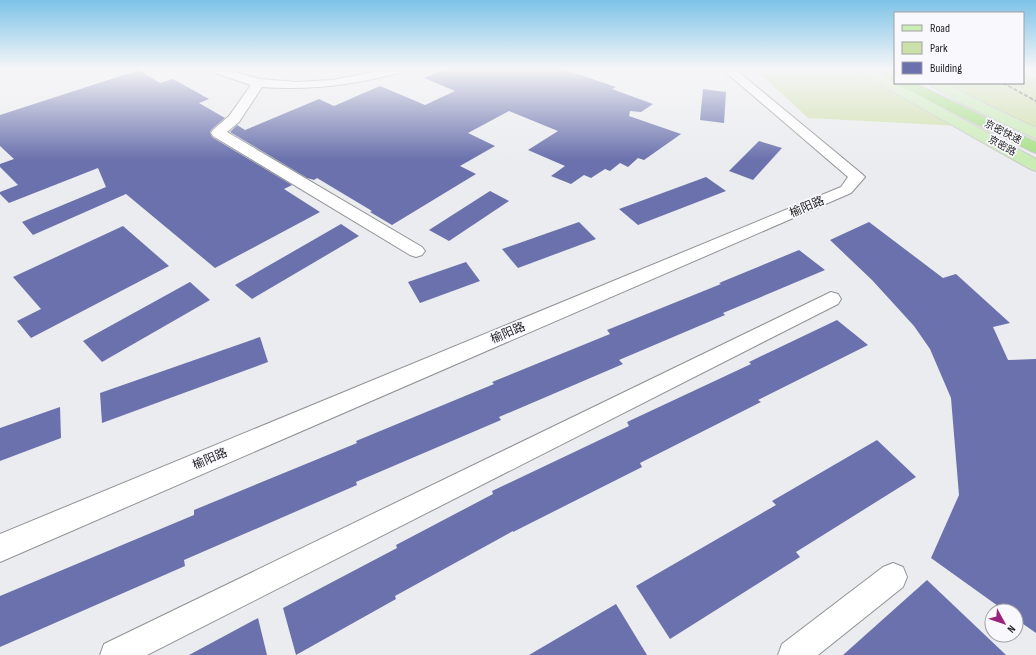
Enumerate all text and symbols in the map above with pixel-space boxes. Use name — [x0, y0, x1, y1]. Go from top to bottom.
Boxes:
legend — [894, 12, 1024, 84]
text: Road — [930, 21, 950, 36]
text: Park — [930, 41, 948, 56]
text: Building — [930, 61, 962, 76]
street label: 京密快速 — [982, 118, 1024, 146]
street label: 京密路 — [986, 133, 1018, 159]
street label: 榆阳路 — [787, 193, 827, 221]
street label: 榆阳路 — [488, 319, 528, 347]
street label: 榆阳路 — [190, 445, 230, 473]
north arrow — [984, 603, 1024, 643]
text: N — [1004, 623, 1018, 636]

